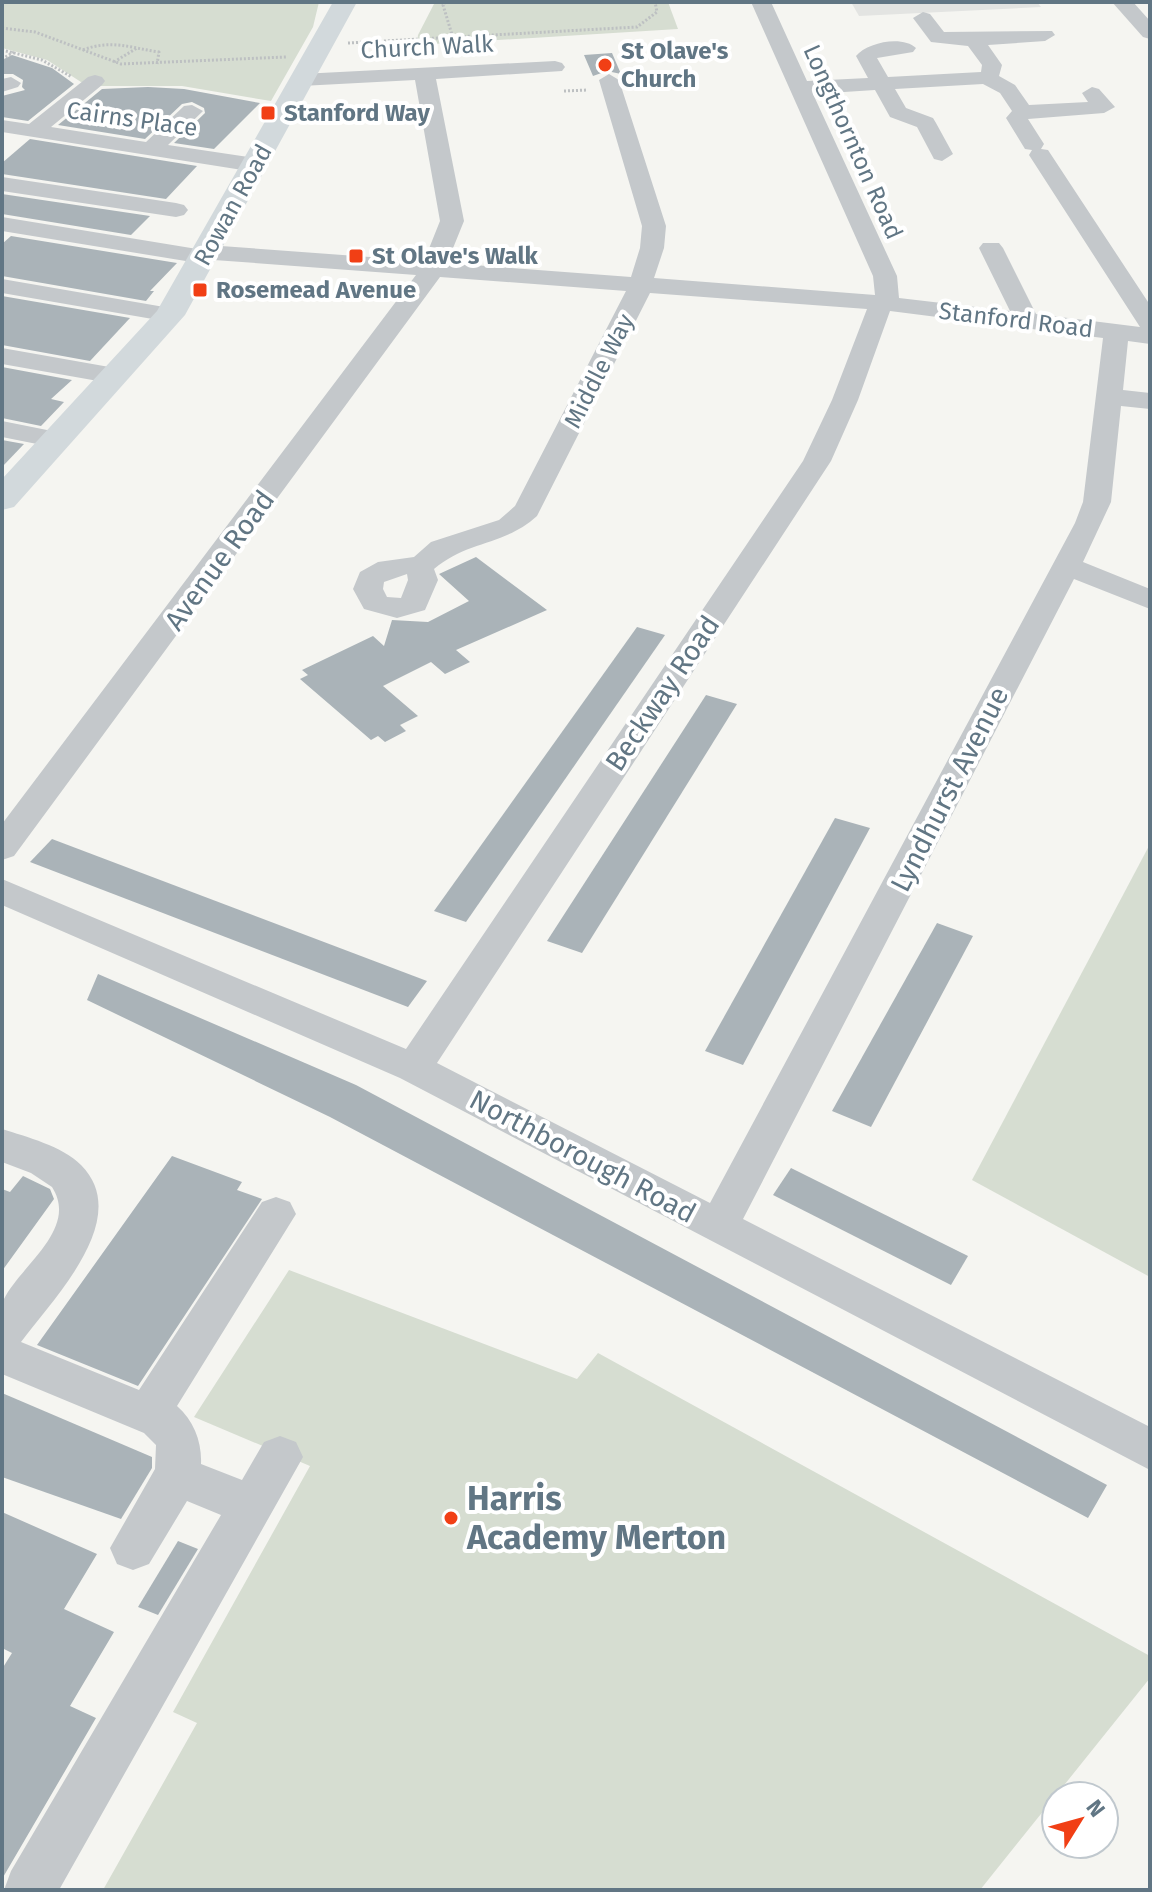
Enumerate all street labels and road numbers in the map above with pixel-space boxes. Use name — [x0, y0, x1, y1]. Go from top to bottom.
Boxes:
street label: Church Walk — [360, 30, 495, 64]
street label: Longthornton Road — [797, 40, 909, 244]
street label: Cairns Place — [65, 96, 199, 142]
street label: Rowan Road — [188, 140, 278, 270]
street label: Stanford Road — [937, 297, 1095, 343]
street label: Middle Way — [558, 309, 640, 433]
street label: Avenue Road — [158, 484, 281, 637]
street label: Beckway Road — [598, 609, 727, 777]
street label: Lyndhurst Avenue — [884, 681, 1015, 897]
street label: Northborough Road — [464, 1083, 701, 1230]

